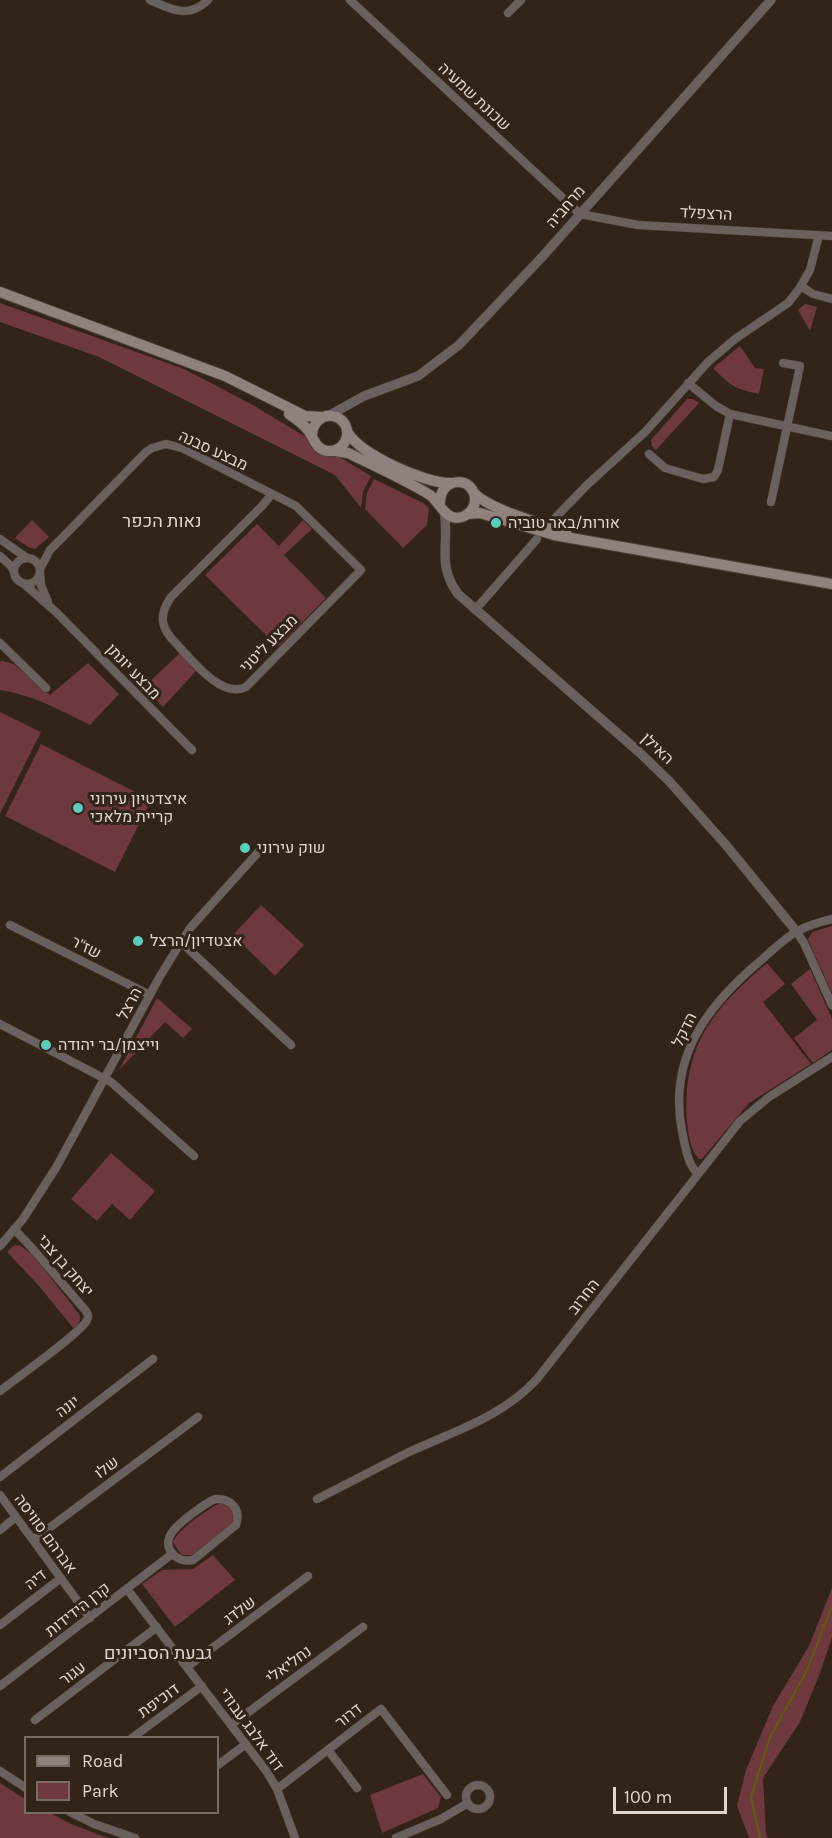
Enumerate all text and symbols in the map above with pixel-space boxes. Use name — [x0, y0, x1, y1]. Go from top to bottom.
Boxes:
street label: שכונת שמעיה — [434, 59, 514, 135]
street label: מרחביה — [542, 182, 590, 232]
street label: הרצפלד — [679, 203, 733, 225]
street label: מבצע סבנה — [175, 427, 251, 475]
district label: נאות הכפר — [122, 511, 202, 533]
place label: אורות/באר טוביה — [508, 513, 620, 533]
marker: אורות/באר טוביה — [489, 516, 503, 530]
street label: מבצע ליטני — [236, 611, 302, 677]
street label: מבצע יונתן — [102, 640, 164, 704]
street label: האילן — [637, 729, 677, 769]
place label: איצדטיון עירוני קריית מלאכי — [90, 789, 187, 827]
marker: איצדטיון עירוני קריית מלאכי — [71, 801, 85, 815]
place label: שוק עירוני — [257, 838, 325, 858]
marker: שוק עירוני — [238, 841, 252, 855]
place label: אצטדיון/הרצל — [150, 931, 242, 951]
street label: שז"ר — [68, 932, 104, 964]
marker: אצטדיון/הרצל — [131, 934, 145, 948]
street label: הרצל — [113, 984, 147, 1024]
street label: הדקל — [669, 1010, 701, 1050]
place label: וייצמן/בר יהודה — [58, 1035, 160, 1055]
marker: וייצמן/בר יהודה — [39, 1038, 53, 1052]
street label: יצחק בן צבי — [33, 1231, 97, 1301]
street label: החרוב — [564, 1275, 604, 1319]
street label: יונה — [52, 1392, 84, 1422]
street label: שלו — [91, 1453, 123, 1483]
street label: אברהם סוויסה — [10, 1490, 80, 1578]
street label: דיה — [21, 1565, 51, 1595]
street label: קרן הידידות — [42, 1579, 114, 1641]
street label: שלדג — [220, 1593, 260, 1629]
street label: נחליאלי — [262, 1642, 316, 1688]
district label: גבעת הסביונים — [104, 1643, 212, 1665]
street label: עגור — [56, 1658, 90, 1690]
street label: דוכיפת — [135, 1680, 183, 1722]
street label: דוד אלבג עבודי — [215, 1685, 287, 1775]
street label: דרור — [332, 1700, 366, 1732]
legend — [24, 1736, 219, 1814]
text: Road — [82, 1750, 123, 1772]
scale bar — [616, 1775, 730, 1813]
text: Park — [82, 1780, 119, 1802]
text: 100 m — [624, 1786, 672, 1808]

